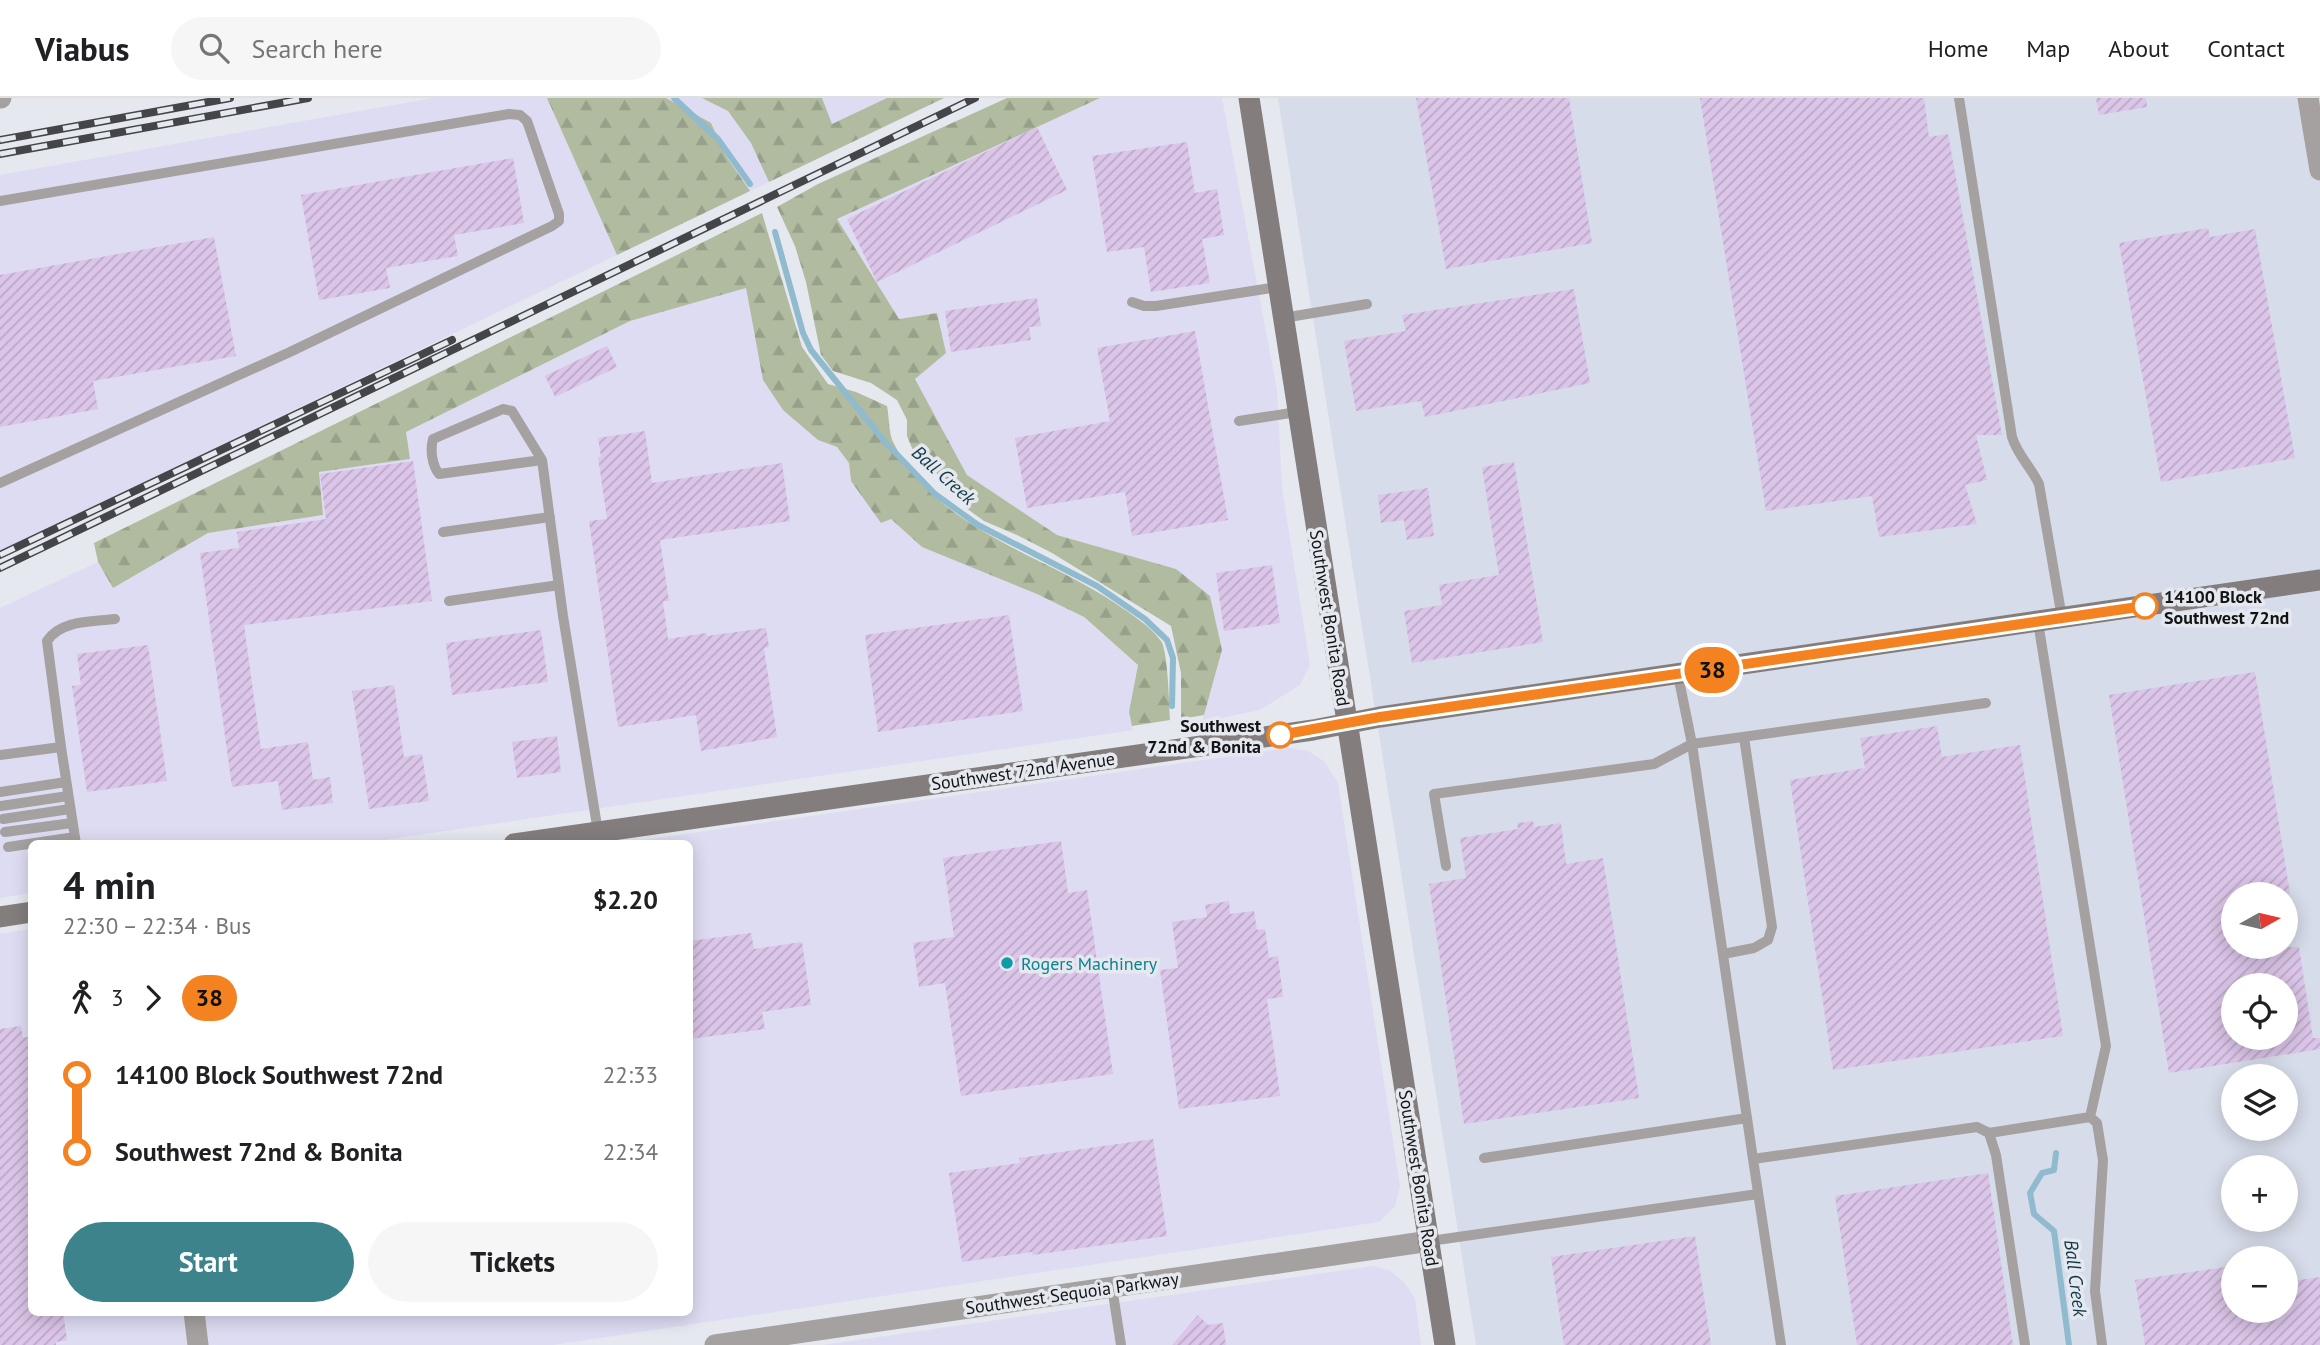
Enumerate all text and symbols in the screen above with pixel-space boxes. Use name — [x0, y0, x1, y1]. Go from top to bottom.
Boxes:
search box — [171, 17, 661, 80]
text: Viabus — [35, 27, 129, 70]
icon: search — [195, 29, 233, 67]
text: Search here — [251, 32, 383, 65]
text: Home — [1928, 33, 1988, 64]
text: Map — [2026, 33, 2070, 64]
text: About — [2108, 33, 2169, 64]
text: Contact — [2207, 33, 2285, 64]
water label: Ball Creek — [907, 440, 982, 511]
street label: Southwest Bonita Road — [1305, 528, 1355, 708]
place label: 14100 Block Southwest 72nd — [2164, 585, 2289, 629]
marker: 14100 Block Southwest 72nd — [2132, 593, 2158, 619]
line badge: 38 — [1680, 647, 1744, 693]
text: 38 — [1698, 654, 1726, 685]
place label: Southwest 72nd & Bonita — [1147, 714, 1262, 758]
marker: Southwest 72nd & Bonita — [1267, 722, 1293, 748]
street label: Southwest 72nd Avenue — [930, 747, 1116, 795]
text: 4 min — [63, 860, 156, 909]
north arrow — [2221, 882, 2298, 959]
map controls — [2221, 882, 2298, 1323]
text: $2.20 — [593, 883, 658, 916]
text: 22:30 – 22:34 · Bus — [63, 911, 251, 940]
place label: Rogers Machinery — [1021, 952, 1158, 975]
marker: Rogers Machinery — [999, 955, 1015, 971]
button: locate — [2221, 973, 2298, 1050]
icon: walk — [63, 979, 101, 1017]
icon: forward — [134, 979, 172, 1017]
text: 38 — [196, 982, 223, 1013]
text: 3 — [111, 983, 124, 1012]
text: 14100 Block Southwest 72nd — [115, 1058, 443, 1091]
text: 22:33 — [603, 1060, 658, 1089]
button: layers — [2221, 1064, 2298, 1141]
street label: Southwest Bonita Road — [1394, 1088, 1444, 1268]
text: Southwest 72nd & Bonita — [115, 1135, 403, 1168]
text: 22:34 — [603, 1137, 658, 1166]
button: + — [2221, 1155, 2298, 1232]
button: Start — [63, 1222, 354, 1302]
button: Tickets — [368, 1222, 658, 1302]
water label: Ball Creek — [2059, 1238, 2093, 1319]
button: − — [2221, 1246, 2298, 1323]
street label: Southwest Sequoia Parkway — [964, 1267, 1181, 1319]

